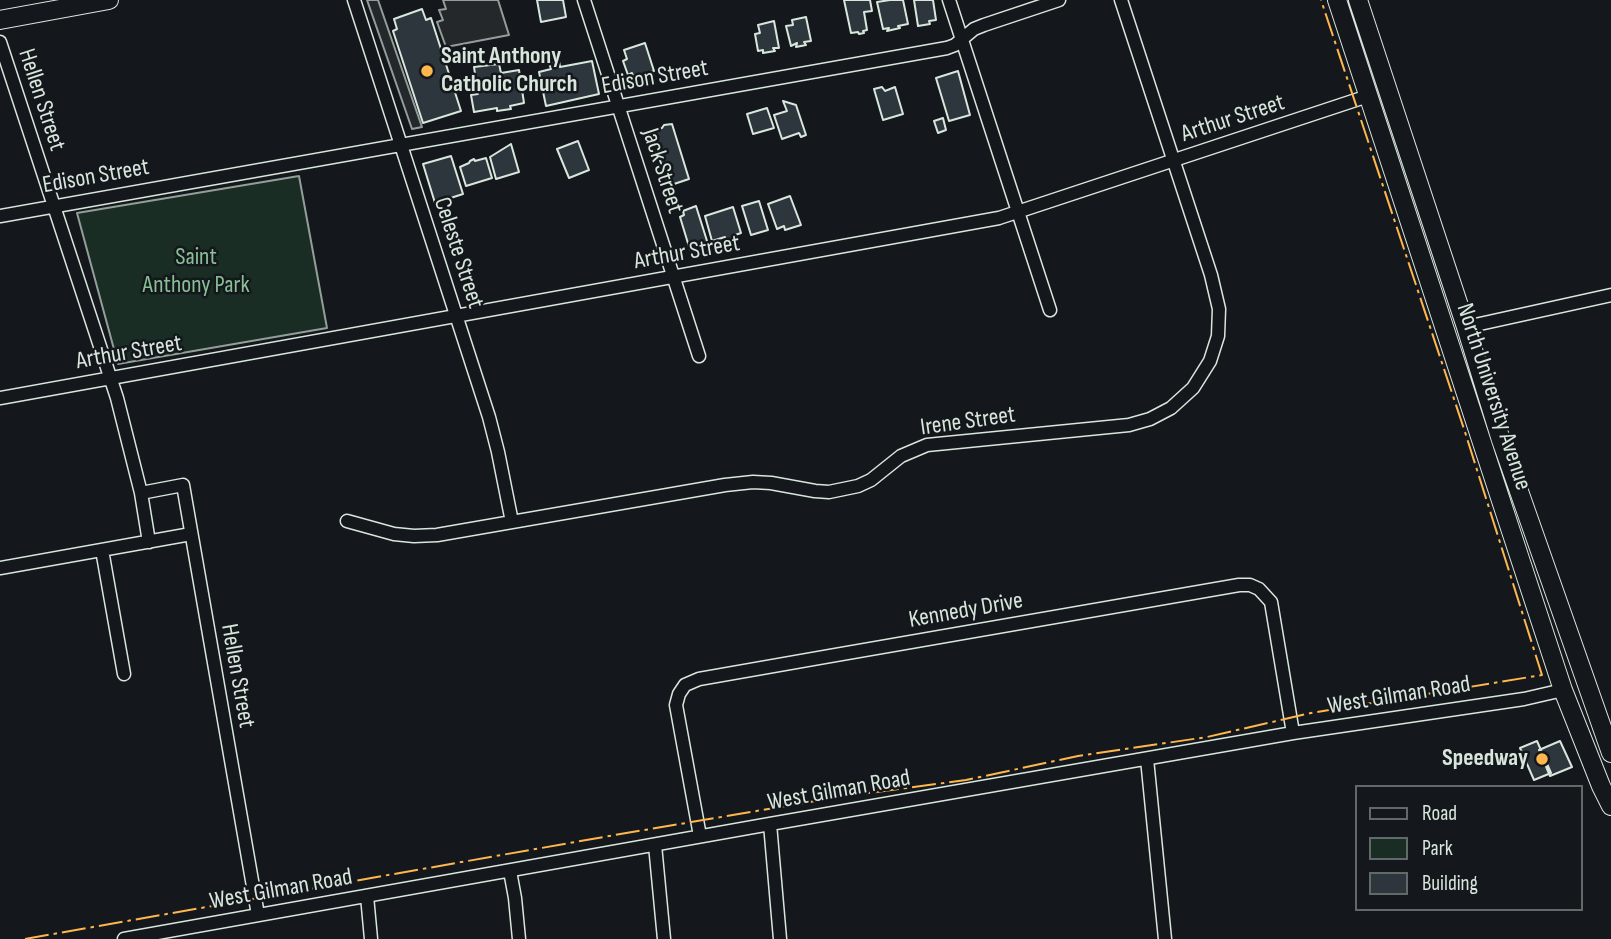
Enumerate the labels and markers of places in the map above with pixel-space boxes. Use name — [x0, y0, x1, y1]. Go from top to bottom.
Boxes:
place label: Saint Anthony Catholic Church — [441, 43, 577, 99]
marker: Saint Anthony Catholic Church — [419, 63, 435, 79]
place label: Speedway — [1442, 745, 1528, 773]
marker: Speedway — [1534, 751, 1550, 767]

